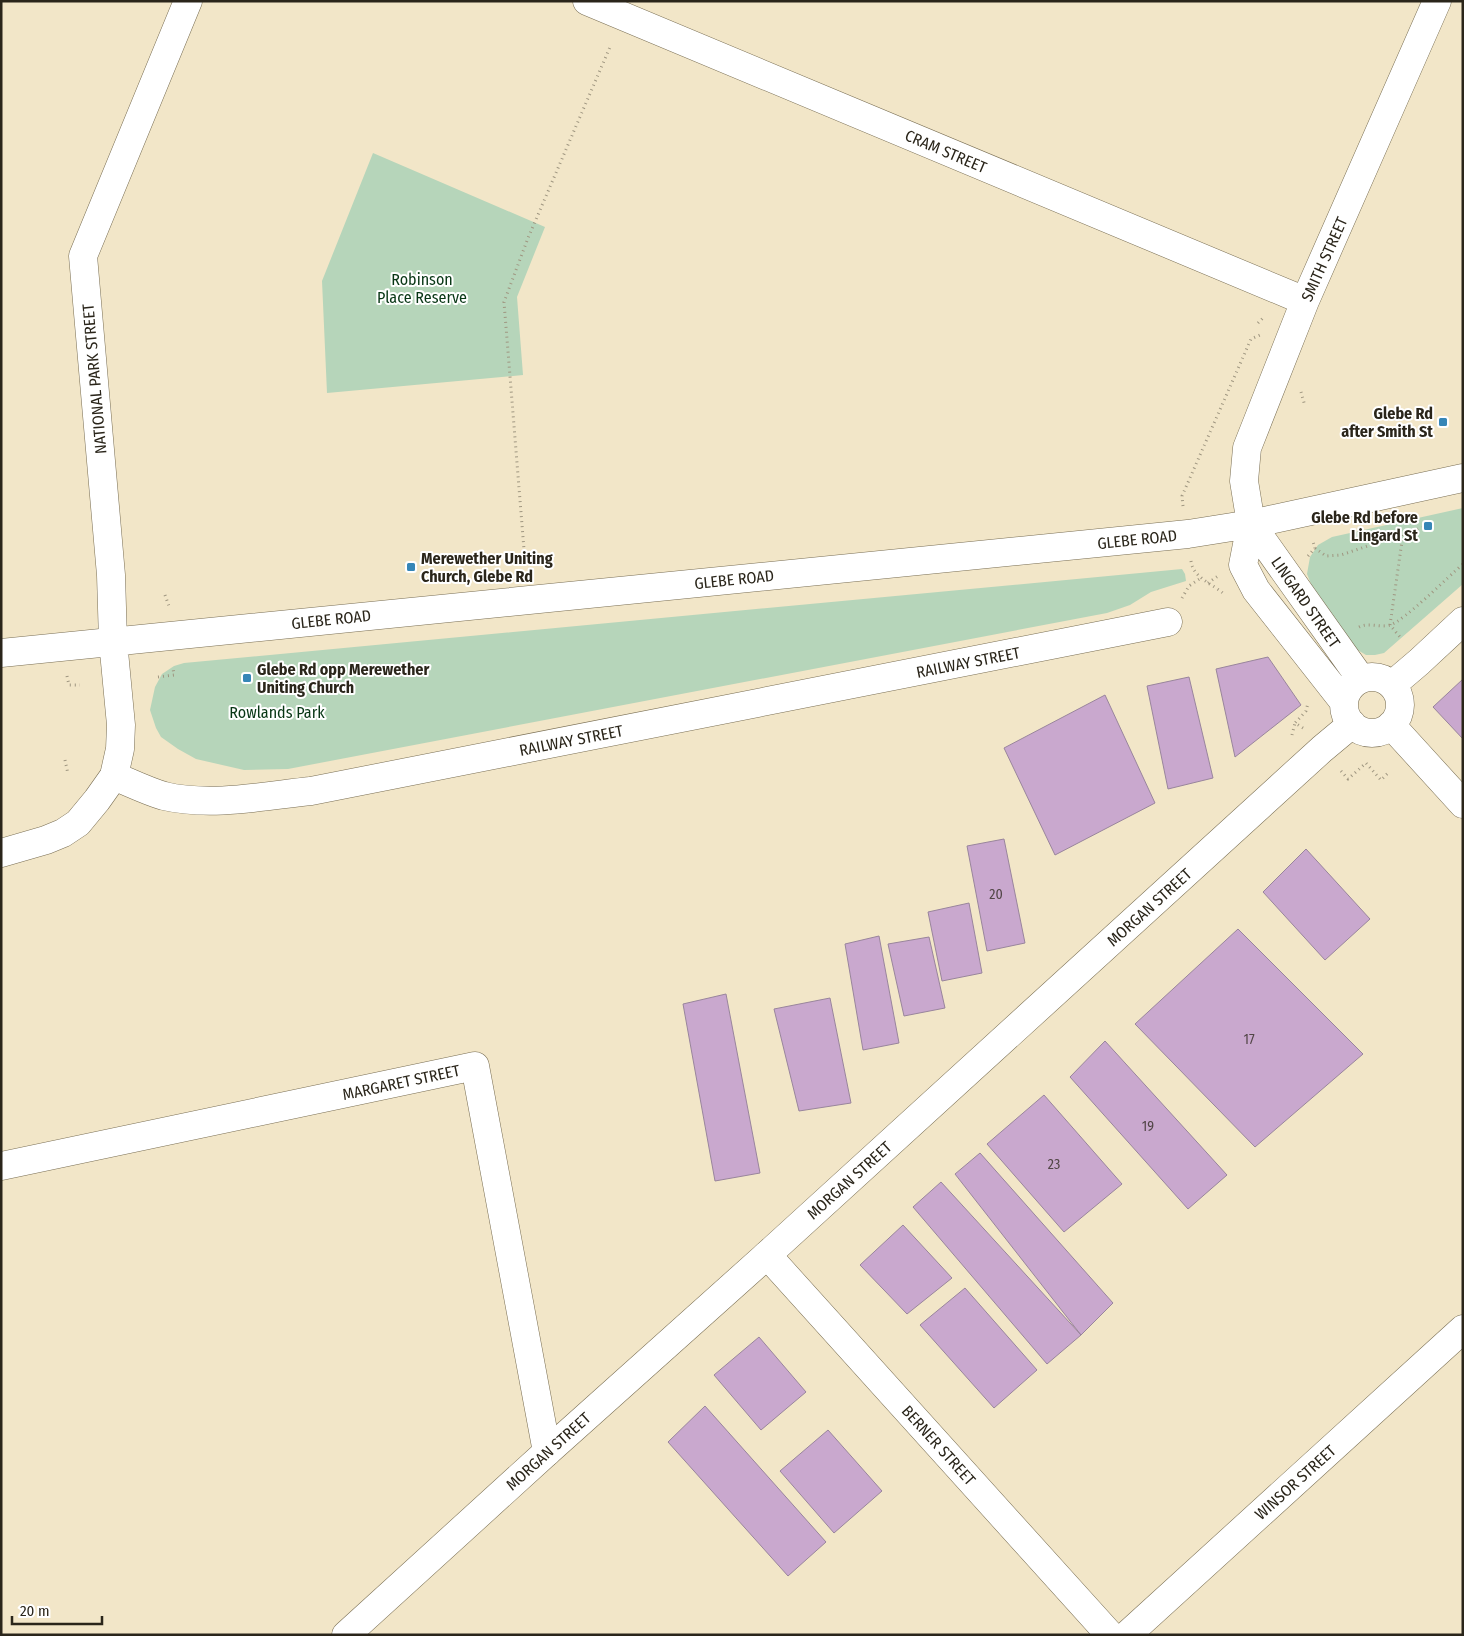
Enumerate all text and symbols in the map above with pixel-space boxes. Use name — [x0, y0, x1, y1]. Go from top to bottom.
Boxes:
street label: CRAM STREET — [902, 126, 990, 177]
street label: SMITH STREET — [1297, 214, 1352, 304]
park label: Robinson Place Reserve — [377, 270, 467, 307]
street label: NATIONAL PARK STREET — [78, 302, 111, 455]
place label: Glebe Rd after Smith St — [1341, 404, 1433, 441]
marker: Glebe Rd after Smith St — [1437, 416, 1449, 428]
place label: Glebe Rd before Lingard St — [1311, 508, 1418, 545]
marker: Glebe Rd before Lingard St — [1422, 520, 1434, 532]
street label: GLEBE ROAD — [1096, 526, 1178, 553]
place label: Merewether Uniting Church, Glebe Rd — [421, 549, 553, 586]
street label: LINGARD STREET — [1267, 553, 1344, 652]
marker: Merewether Uniting Church, Glebe Rd — [405, 561, 417, 573]
street label: GLEBE ROAD — [693, 566, 775, 593]
street label: GLEBE ROAD — [290, 606, 372, 633]
street label: RAILWAY STREET — [915, 643, 1022, 682]
place label: Glebe Rd opp Merewether Uniting Church — [257, 660, 429, 697]
marker: Glebe Rd opp Merewether Uniting Church — [241, 672, 253, 684]
park label: Rowlands Park — [229, 703, 325, 722]
street label: RAILWAY STREET — [518, 721, 625, 760]
street label: MORGAN STREET — [1103, 864, 1196, 950]
house number: 20 — [989, 886, 1003, 903]
house number: 17 — [1243, 1031, 1255, 1048]
street label: MARGARET STREET — [341, 1061, 462, 1104]
house number: 19 — [1142, 1118, 1154, 1135]
street label: MORGAN STREET — [803, 1137, 896, 1223]
house number: 23 — [1048, 1156, 1060, 1173]
street label: BERNER STREET — [898, 1402, 980, 1490]
street label: MORGAN STREET — [502, 1408, 595, 1494]
street label: WINSOR STREET — [1251, 1441, 1340, 1524]
scale bar — [12, 1594, 102, 1626]
text: 20 m — [20, 1602, 50, 1620]

